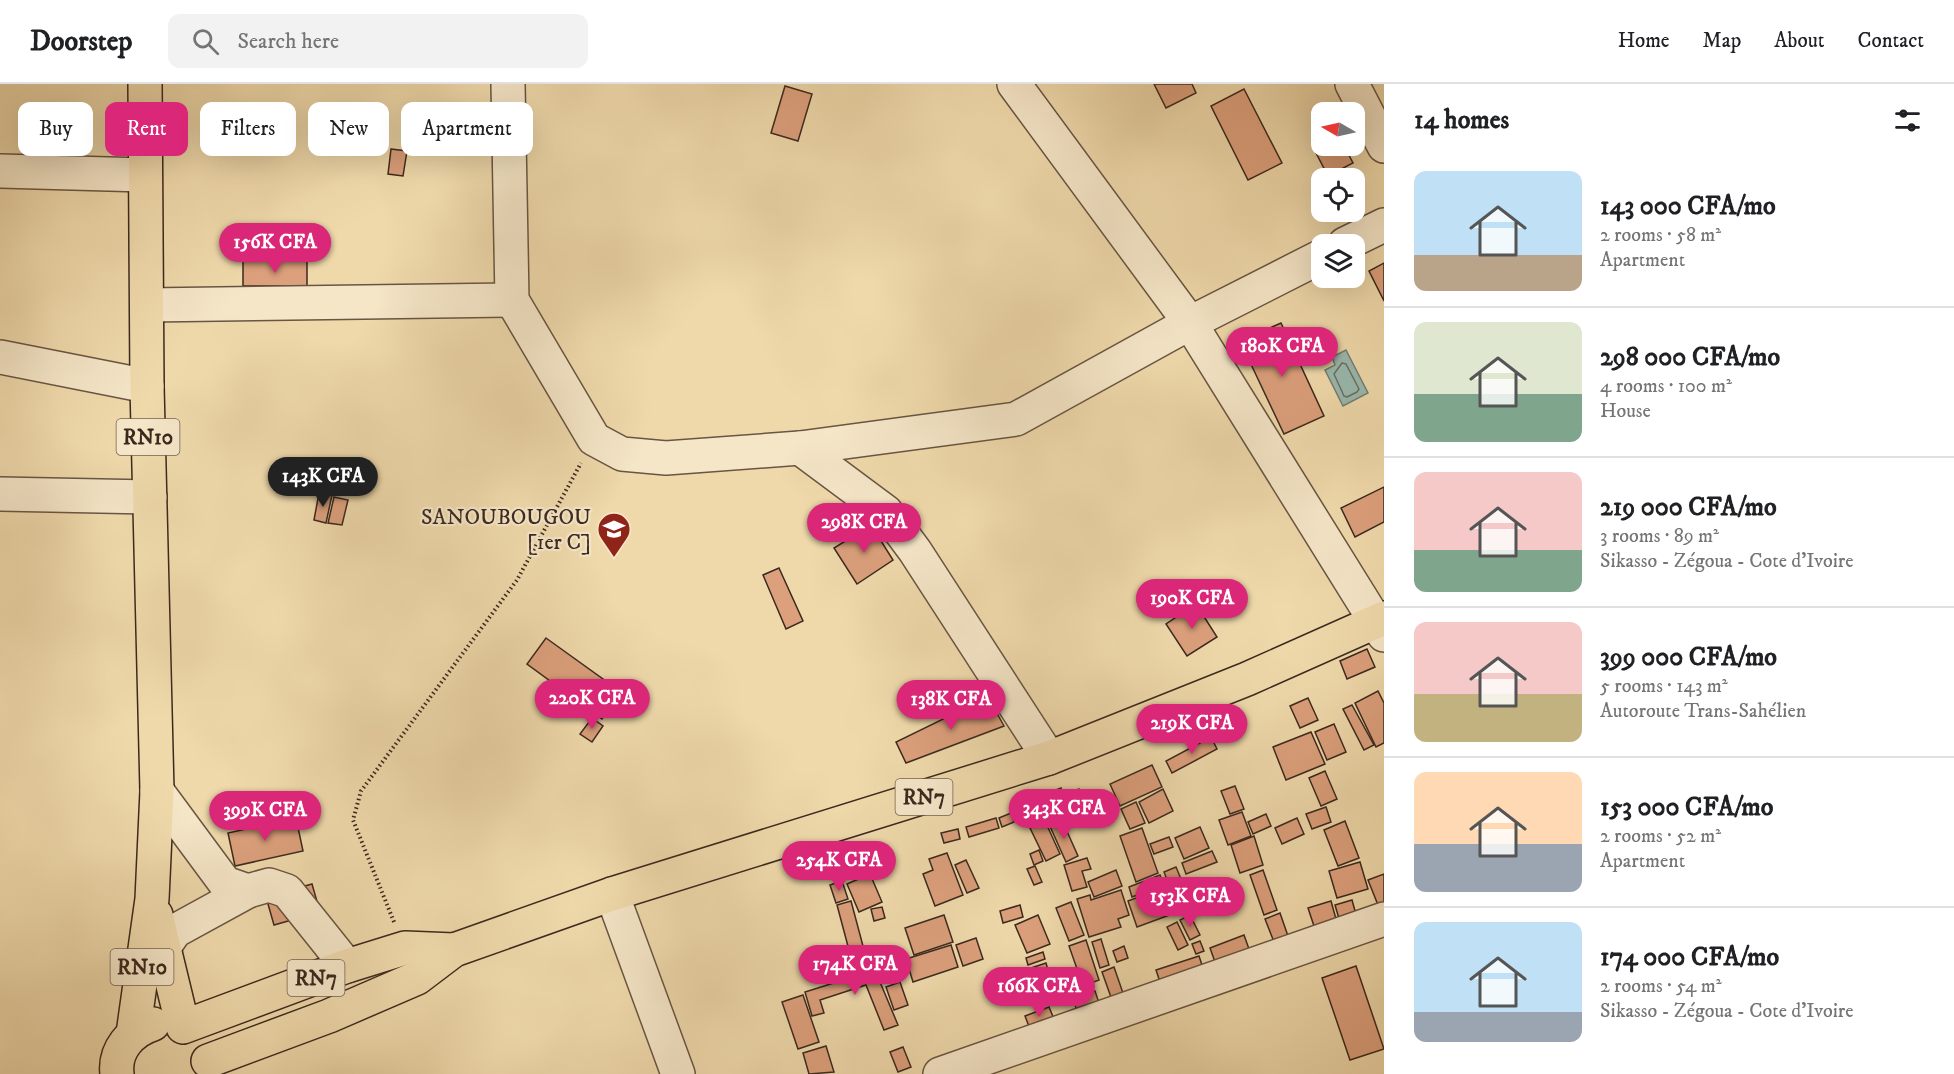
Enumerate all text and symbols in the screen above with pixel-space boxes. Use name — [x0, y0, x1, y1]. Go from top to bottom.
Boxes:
search box — [168, 14, 588, 68]
text: Doorstep — [30, 24, 132, 59]
icon: search — [189, 25, 222, 58]
text: Search here — [237, 28, 339, 55]
text: Home — [1618, 28, 1670, 54]
text: Map — [1703, 28, 1741, 54]
text: About — [1774, 28, 1825, 54]
text: Contact — [1858, 28, 1924, 54]
chip: Buy — [18, 102, 93, 156]
chip: Rent — [105, 102, 188, 156]
chip: Filters — [200, 102, 296, 156]
chip: New — [308, 102, 389, 156]
chip: Apartment — [401, 102, 533, 156]
north arrow — [1311, 102, 1365, 156]
map controls — [1311, 102, 1365, 288]
text: 14 homes — [1414, 104, 1509, 137]
icon: filters — [1891, 104, 1924, 137]
button: locate — [1311, 168, 1365, 222]
text: 143 000 CFA/mo — [1600, 190, 1776, 223]
icon: home — [1462, 195, 1534, 267]
pin: 156K CFA — [213, 223, 337, 274]
text: 2 rooms · 58 m² — [1600, 223, 1721, 248]
text: 156K CFA — [233, 230, 317, 255]
button: layers — [1311, 234, 1365, 288]
text: Apartment — [1600, 248, 1685, 273]
pin: 180K CFA — [1220, 327, 1344, 378]
text: 180K CFA — [1240, 334, 1324, 359]
text: 298 000 CFA/mo — [1600, 341, 1780, 374]
icon: home — [1462, 346, 1534, 418]
text: 4 rooms · 100 m² — [1600, 374, 1732, 399]
text: House — [1600, 399, 1651, 424]
road number: RN10 — [116, 419, 180, 455]
pin: 143K CFA — [261, 457, 385, 508]
text: 143K CFA — [282, 464, 364, 489]
text: 219 000 CFA/mo — [1600, 491, 1777, 524]
icon: home — [1462, 496, 1534, 568]
pin: 298K CFA — [802, 503, 926, 554]
place label: SANOUBOUGOU [1er C] — [421, 504, 591, 556]
text: 298K CFA — [821, 510, 907, 535]
school or university icon: SANOUBOUGOU [1er C] — [596, 511, 632, 558]
text: 3 rooms · 89 m² — [1600, 524, 1719, 549]
text: Sikasso - Zégoua - Cote d'Ivoire — [1600, 549, 1854, 574]
pin: 190K CFA — [1130, 579, 1254, 630]
text: 190K CFA — [1150, 586, 1234, 611]
text: 399 000 CFA/mo — [1600, 641, 1777, 674]
icon: home — [1462, 646, 1534, 718]
text: 5 rooms · 143 m² — [1600, 674, 1728, 699]
pin: 220K CFA — [530, 679, 654, 730]
pin: 138K CFA — [889, 680, 1013, 731]
text: 220K CFA — [549, 686, 635, 711]
text: 138K CFA — [911, 687, 991, 712]
text: Autoroute Trans-Sahélien — [1600, 699, 1806, 724]
pin: 219K CFA — [1130, 704, 1254, 755]
text: 219K CFA — [1150, 711, 1234, 736]
road number: RN7 — [896, 779, 952, 815]
pin: 343K CFA — [1002, 789, 1126, 840]
pin: 399K CFA — [203, 791, 327, 842]
text: 153 000 CFA/mo — [1600, 791, 1773, 824]
text: 343K CFA — [1023, 796, 1105, 821]
icon: home — [1462, 796, 1534, 868]
text: 399K CFA — [223, 798, 307, 823]
text: 2 rooms · 52 m² — [1600, 824, 1721, 849]
pin: 254K CFA — [777, 841, 901, 892]
text: 254K CFA — [796, 848, 882, 873]
text: Apartment — [1600, 849, 1685, 874]
pin: 153K CFA — [1128, 877, 1252, 928]
text: 153K CFA — [1150, 884, 1230, 909]
text: 174 000 CFA/mo — [1600, 941, 1779, 974]
pin: 174K CFA — [793, 945, 917, 996]
icon: home — [1462, 946, 1534, 1018]
road number: RN10 — [110, 949, 174, 985]
text: 174K CFA — [812, 952, 898, 977]
road number: RN7 — [288, 960, 344, 996]
pin: 166K CFA — [977, 967, 1101, 1018]
text: 166K CFA — [997, 974, 1081, 999]
text: 2 rooms · 54 m² — [1600, 974, 1722, 999]
text: Sikasso - Zégoua - Cote d'Ivoire — [1600, 999, 1854, 1024]

